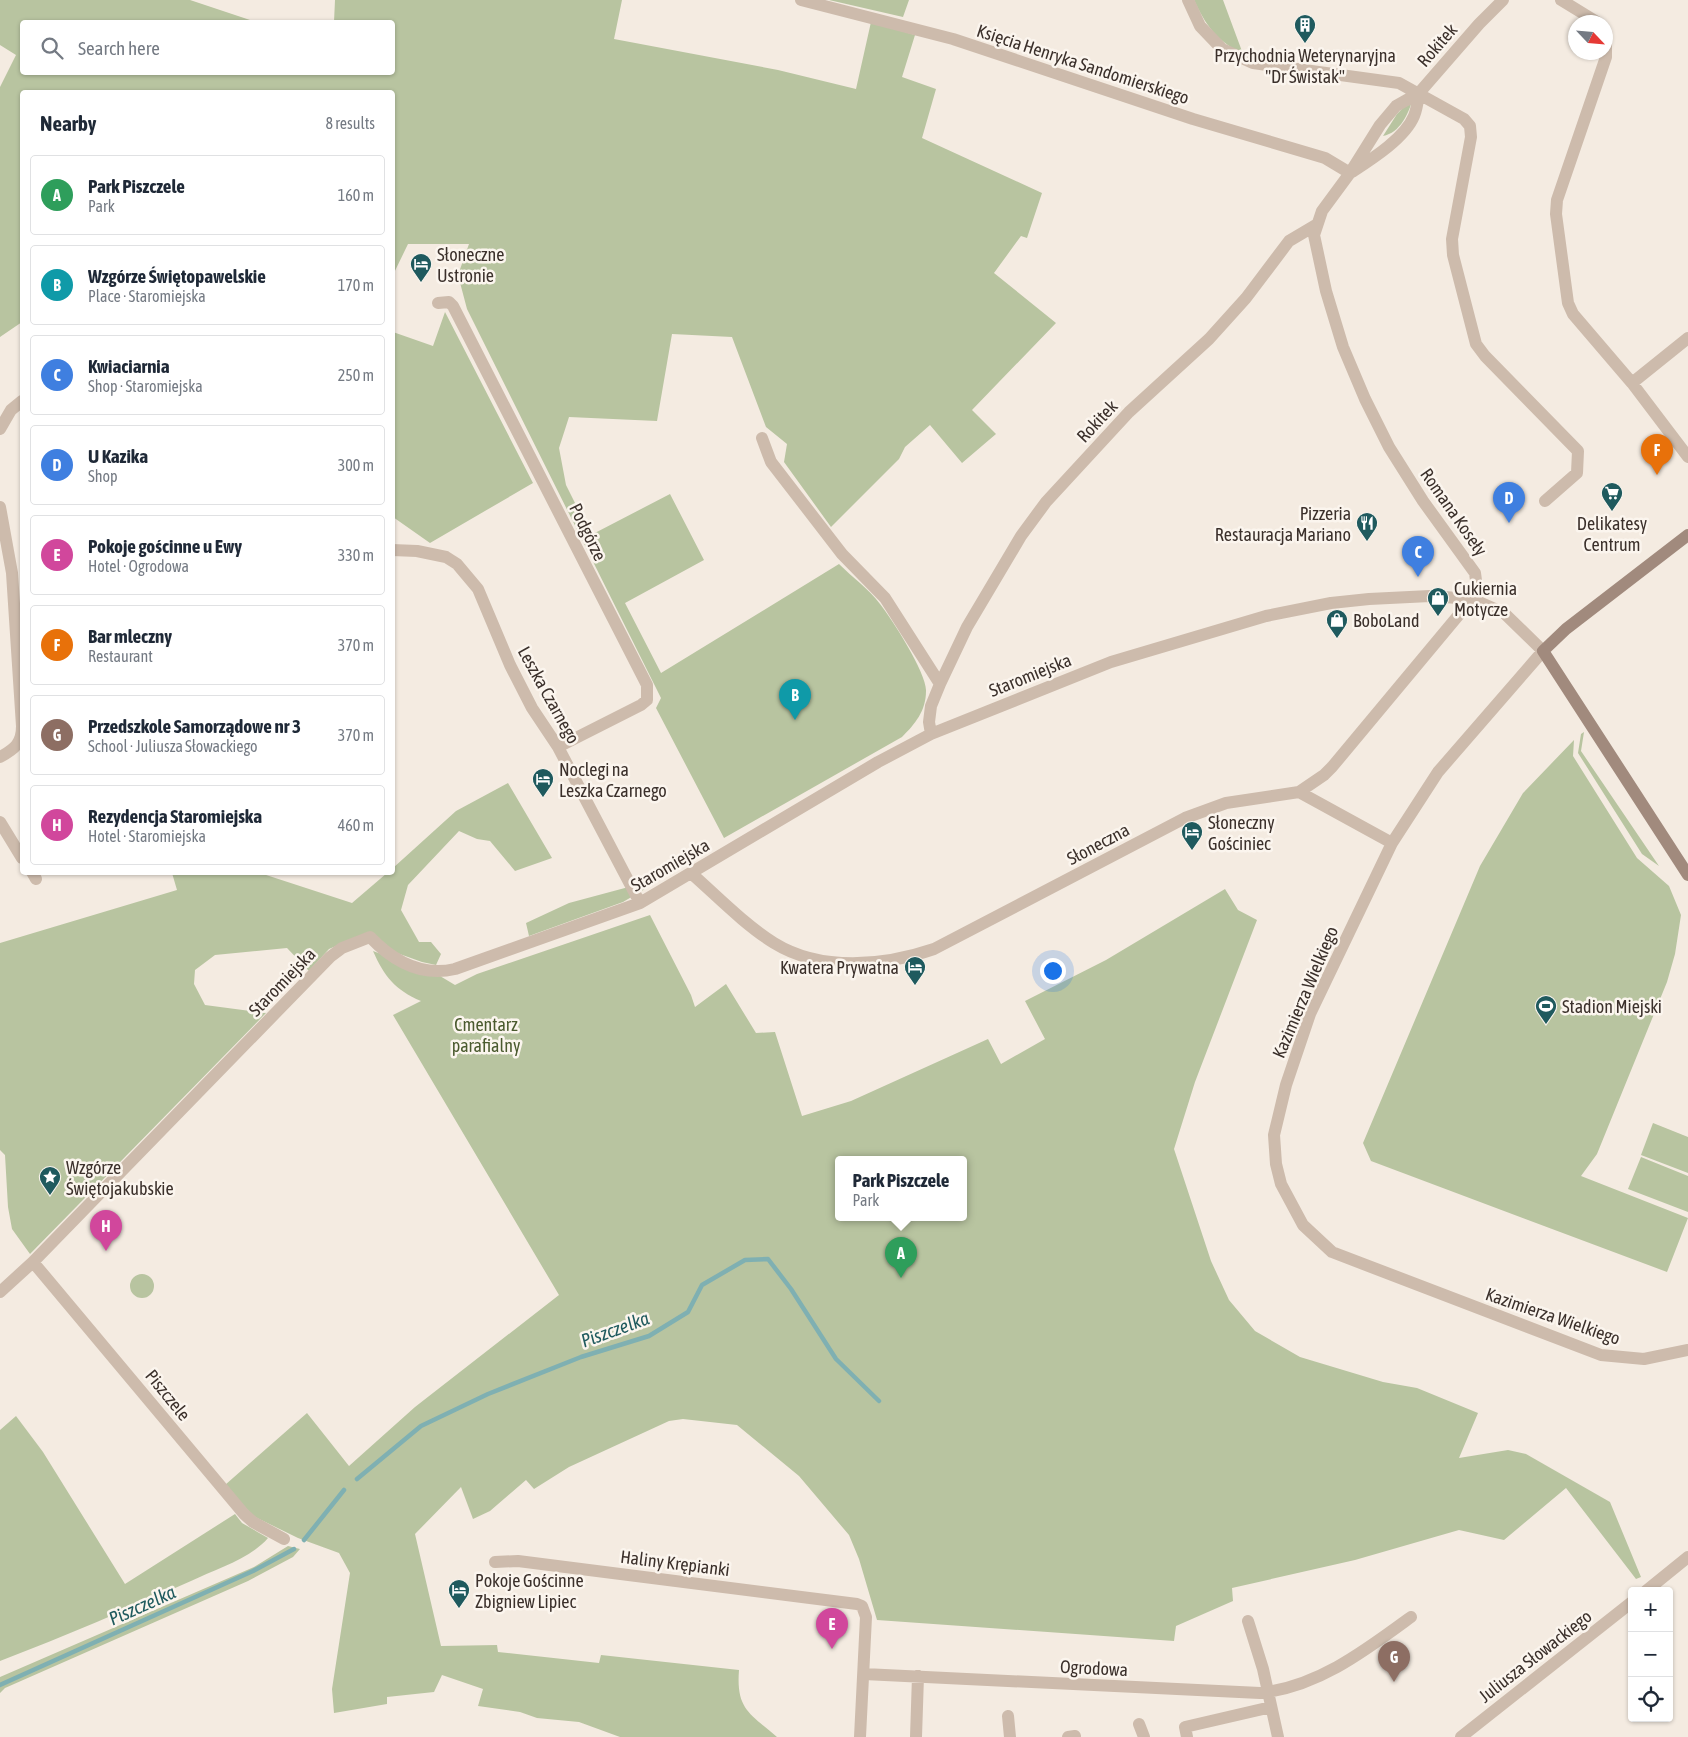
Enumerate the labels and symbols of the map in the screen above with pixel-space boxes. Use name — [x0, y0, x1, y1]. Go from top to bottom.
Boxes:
building icon: Przychodnia Weterynaryjna "Dr Świstak" — [1293, 13, 1317, 44]
north arrow — [1568, 15, 1613, 60]
street label: Rokitek — [1413, 19, 1461, 71]
street label: Księcia Henryka Sandomierskiego — [974, 20, 1192, 108]
place label: Przychodnia Weterynaryjna "Dr Świstak" — [1214, 45, 1396, 87]
place label: Słoneczne Ustronie — [437, 244, 504, 286]
hotel icon: Słoneczne Ustronie — [409, 252, 433, 283]
street label: Rokitek — [1072, 395, 1122, 446]
pin: F — [1641, 434, 1673, 475]
street label: Romana Koseły — [1416, 464, 1492, 560]
supermarket icon: Delikatesy Centrum — [1600, 481, 1624, 512]
pin: D — [1493, 482, 1525, 523]
street label: Podgórze — [565, 500, 611, 564]
place label: Pizzeria Restauracja Mariano — [1215, 503, 1351, 545]
restaurant icon: Pizzeria Restauracja Mariano — [1355, 511, 1379, 542]
place label: Delikatesy Centrum — [1577, 513, 1647, 555]
pin: C — [1402, 536, 1434, 577]
place label: Cukiernia Motycze — [1454, 578, 1517, 620]
shop icon: Cukiernia Motycze — [1426, 586, 1450, 617]
shop icon: BoboLand — [1325, 608, 1349, 639]
place label: BoboLand — [1353, 610, 1420, 631]
street label: Leszka Czarnego — [514, 643, 584, 747]
street label: Staromiejska — [986, 649, 1074, 701]
pin: B — [779, 679, 811, 720]
place label: Noclegi na Leszka Czarnego — [559, 759, 667, 801]
hotel icon: Noclegi na Leszka Czarnego — [531, 767, 555, 798]
place label: Słoneczny Gościniec — [1208, 812, 1275, 854]
street label: Słoneczna — [1063, 819, 1133, 869]
hotel icon: Słoneczny Gościniec — [1180, 820, 1204, 851]
street label: Staromiejska — [627, 834, 713, 896]
street label: Kazimierza Wielkiego — [1268, 923, 1342, 1061]
street label: Staromiejska — [244, 943, 320, 1021]
hotel icon: Kwatera Prywatna — [903, 955, 927, 986]
place label: Kwatera Prywatna — [780, 957, 899, 978]
your location — [1040, 958, 1066, 984]
sports icon: Stadion Miejski — [1534, 994, 1558, 1025]
place label: Stadion Miejski — [1562, 996, 1662, 1017]
park label: Cmentarz parafialny — [452, 1014, 520, 1056]
place label: Wzgórze Świętojakubskie — [66, 1157, 174, 1199]
place icon: Wzgórze Świętojakubskie — [38, 1165, 62, 1196]
pin: H — [90, 1210, 122, 1251]
pin: A — [885, 1237, 917, 1278]
street label: Kazimierza Wielkiego — [1483, 1283, 1623, 1349]
water label: Piszczelka — [578, 1306, 652, 1351]
street label: Piszczele — [141, 1365, 195, 1425]
street label: Haliny Krępianki — [619, 1546, 731, 1580]
place label: Pokoje Gościnne Zbigniew Lipiec — [475, 1570, 584, 1612]
hotel icon: Pokoje Gościnne Zbigniew Lipiec — [447, 1578, 471, 1609]
water label: Piszczelka — [105, 1580, 179, 1629]
street label: Juliusza Słowackiego — [1474, 1605, 1596, 1707]
pin: E — [816, 1608, 848, 1649]
pin: G — [1378, 1641, 1410, 1682]
street label: Ogrodowa — [1060, 1656, 1128, 1680]

